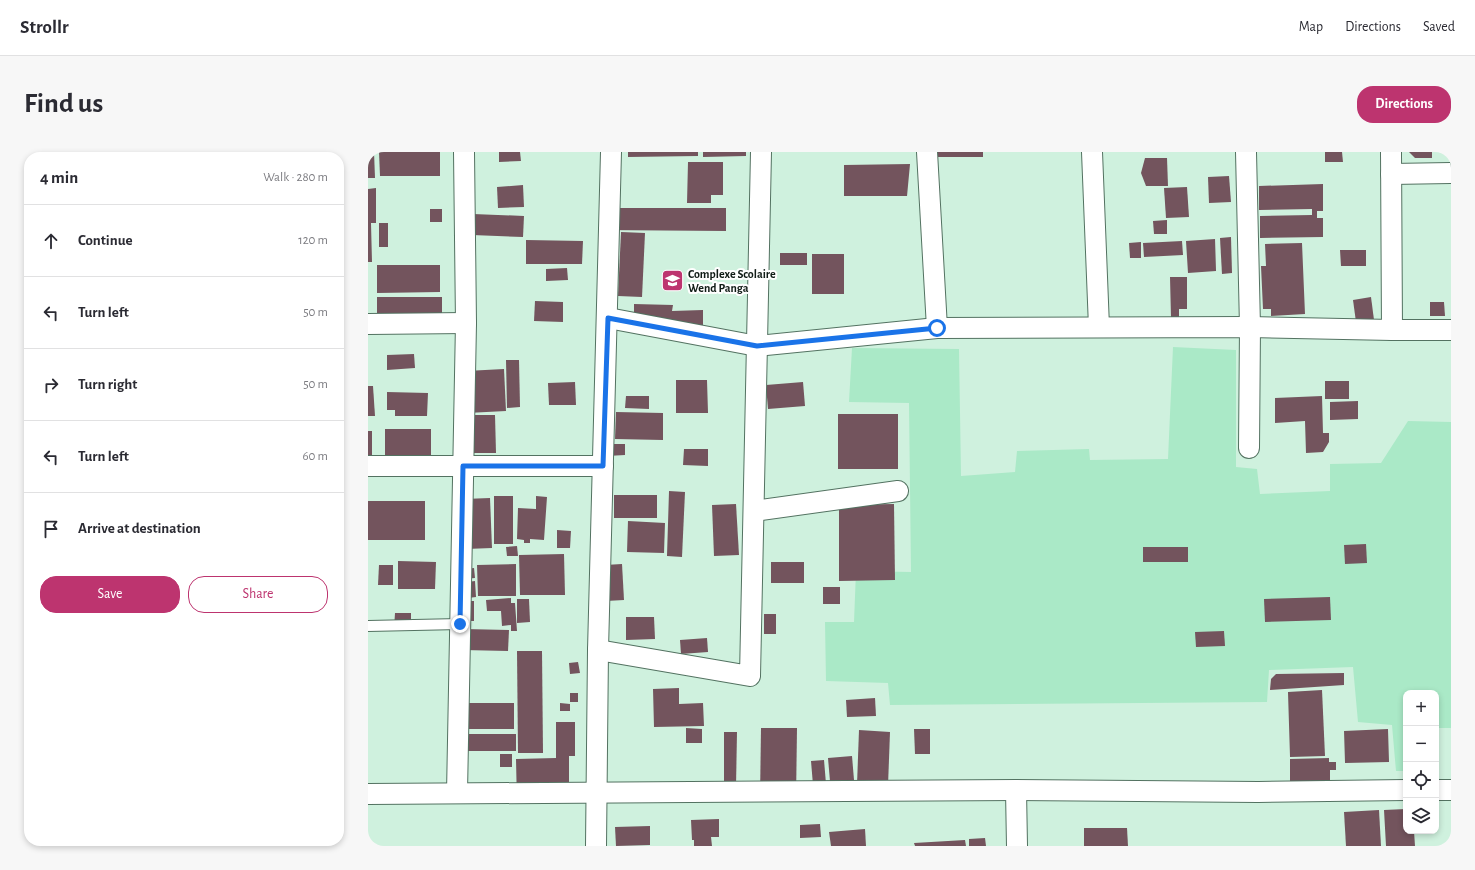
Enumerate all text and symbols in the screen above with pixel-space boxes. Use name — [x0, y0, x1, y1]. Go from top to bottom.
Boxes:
text: Strollr — [20, 18, 69, 37]
text: Map — [1299, 20, 1323, 34]
text: Directions — [1345, 20, 1401, 34]
text: Saved — [1423, 20, 1455, 34]
button: Directions — [1357, 86, 1451, 123]
text: Find us — [24, 90, 103, 118]
text: 4 min — [40, 169, 78, 186]
text: Walk · 280 m — [263, 171, 328, 184]
icon: ahead — [40, 230, 62, 252]
text: Continue — [78, 233, 133, 248]
text: 120 m — [298, 234, 328, 247]
school or university icon: Complexe Scolaire Wend Panga — [659, 268, 685, 294]
place label: Complexe Scolaire Wend Panga — [688, 268, 776, 294]
icon: left — [40, 302, 62, 324]
text: Turn left — [78, 305, 129, 320]
text: 50 m — [303, 306, 328, 319]
route start — [928, 319, 946, 337]
icon: right — [40, 374, 62, 396]
text: Turn right — [78, 377, 137, 392]
text: 50 m — [303, 378, 328, 391]
icon: left — [40, 446, 62, 468]
text: Turn left — [78, 449, 129, 464]
text: 60 m — [302, 450, 328, 463]
icon: arrive — [40, 518, 62, 540]
text: Arrive at destination — [78, 521, 201, 536]
button: Save — [40, 576, 180, 613]
button: Share — [188, 576, 328, 613]
route end — [451, 615, 469, 633]
map controls — [1403, 690, 1439, 834]
button: + — [1403, 690, 1439, 726]
button: − — [1403, 726, 1439, 762]
button: locate — [1403, 762, 1439, 798]
button: layers — [1403, 798, 1439, 834]

